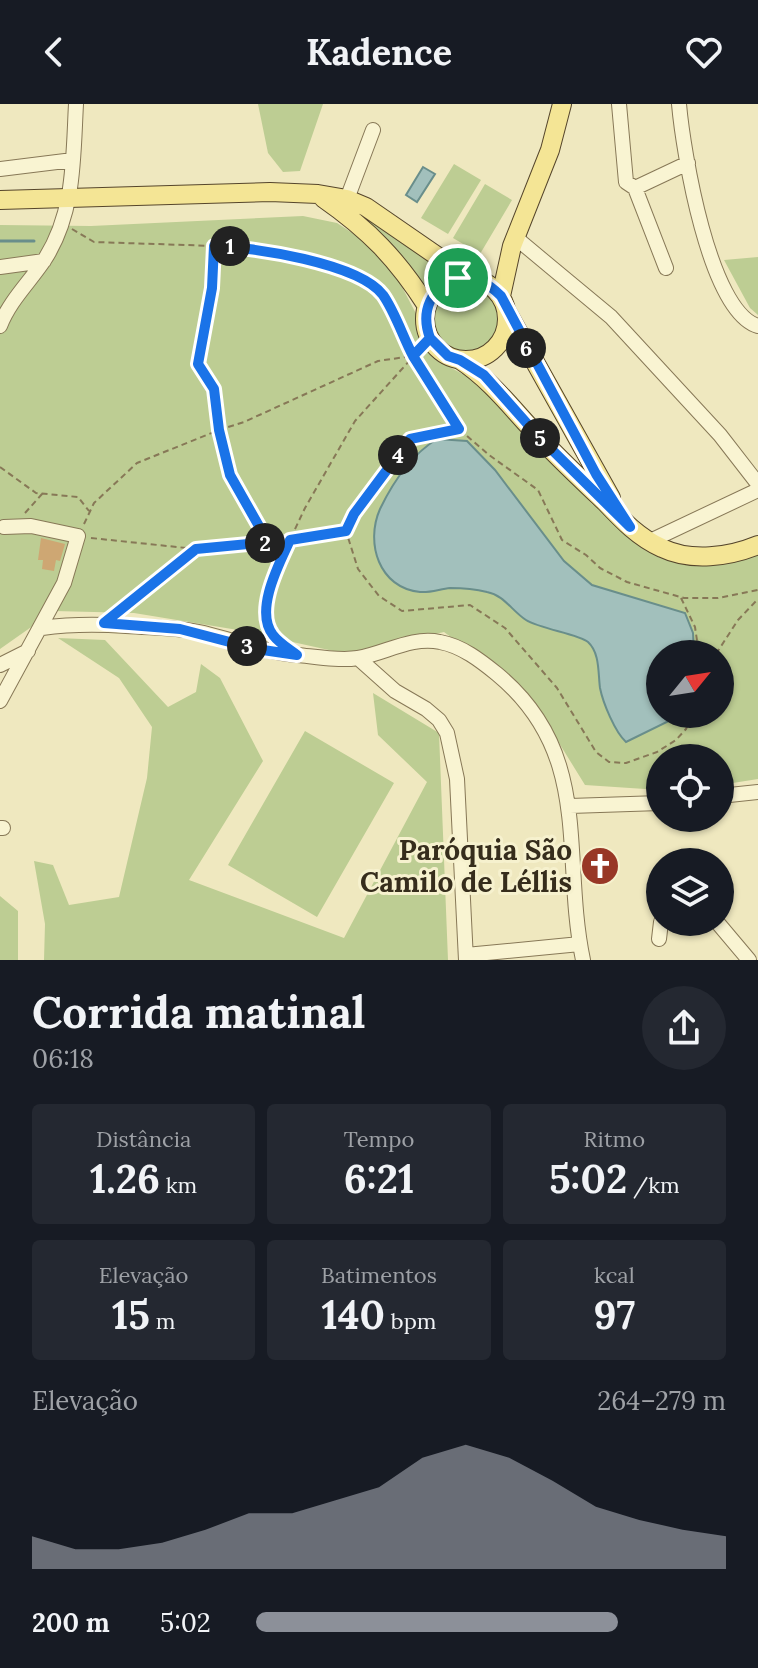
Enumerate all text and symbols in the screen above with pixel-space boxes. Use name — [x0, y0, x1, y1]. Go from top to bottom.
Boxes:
text: Kadence — [306, 29, 452, 75]
icon: back — [32, 30, 76, 74]
icon: heart — [682, 30, 726, 74]
pin: 1 — [210, 226, 250, 266]
text: 1 — [226, 232, 234, 260]
pin — [424, 244, 492, 312]
icon: arrive — [436, 256, 480, 300]
pin: 6 — [506, 328, 546, 368]
text: 6 — [520, 334, 532, 362]
pin: 5 — [520, 418, 560, 458]
text: 5 — [534, 424, 546, 452]
pin: 4 — [378, 435, 418, 475]
text: 4 — [392, 441, 404, 469]
pin: 2 — [245, 523, 285, 563]
text: 2 — [259, 529, 271, 557]
pin: 3 — [227, 626, 267, 666]
text: 3 — [241, 632, 253, 660]
north arrow — [646, 640, 734, 728]
map controls — [646, 640, 734, 936]
button: locate — [646, 744, 734, 832]
place label: Paróquia São Camilo de Léllis — [360, 832, 572, 900]
church icon: Paróquia São Camilo de Léllis — [579, 845, 621, 887]
button: layers — [646, 848, 734, 936]
text: Corrida matinal — [32, 984, 365, 1040]
button: share — [642, 986, 726, 1070]
text: 06:18 — [32, 1042, 94, 1075]
text: Distância — [96, 1125, 191, 1153]
text: Tempo — [344, 1125, 414, 1153]
text: Ritmo — [584, 1125, 645, 1153]
text: 1.26 — [90, 1153, 160, 1204]
text: 6:21 — [344, 1153, 414, 1204]
text: 5:02 — [549, 1153, 627, 1204]
text: km — [160, 1171, 197, 1199]
text: /km — [627, 1171, 680, 1199]
text: Elevação — [99, 1261, 188, 1289]
text: Batimentos — [321, 1261, 437, 1289]
text: kcal — [594, 1261, 635, 1289]
text: 15 — [112, 1289, 150, 1340]
text: 140 — [322, 1289, 385, 1340]
text: 97 — [593, 1289, 635, 1340]
text: m — [150, 1307, 175, 1335]
text: bpm — [385, 1307, 436, 1335]
text: Elevação — [32, 1384, 138, 1417]
text: 264–279 m — [597, 1384, 726, 1417]
text: 200 m — [32, 1606, 110, 1639]
text: 5:02 — [160, 1606, 211, 1639]

